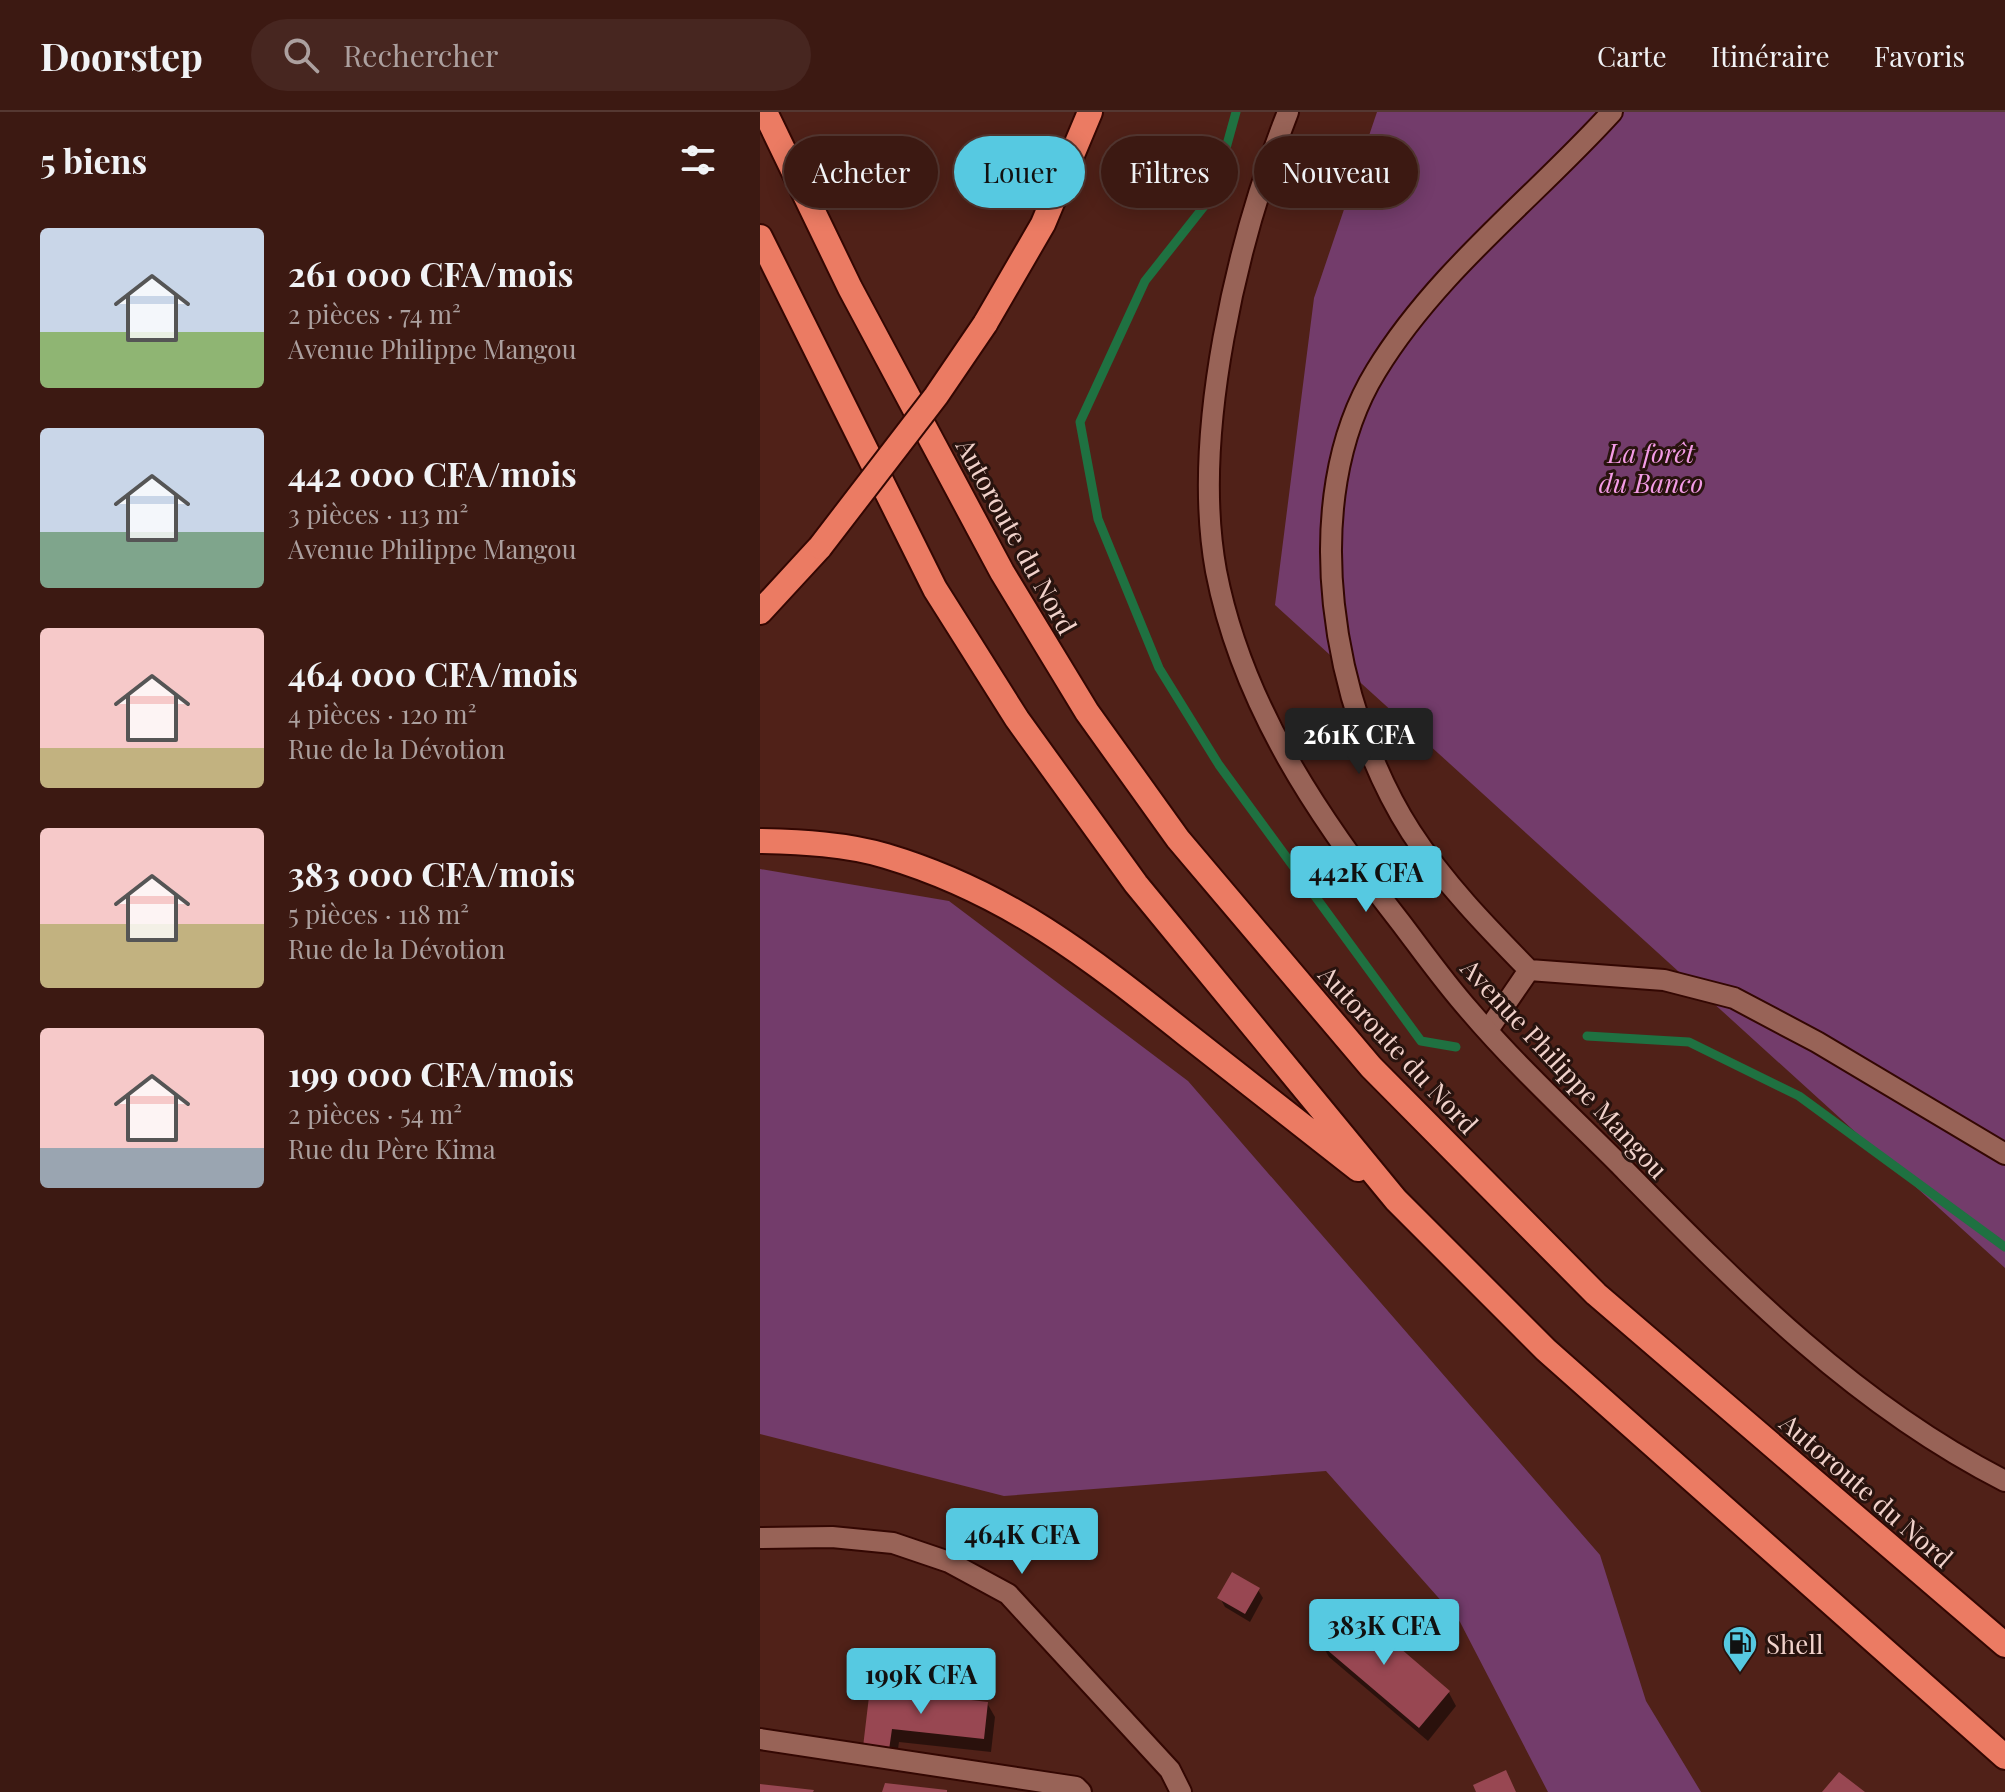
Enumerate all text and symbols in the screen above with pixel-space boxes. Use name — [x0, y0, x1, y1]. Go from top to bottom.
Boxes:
search box — [251, 19, 811, 91]
text: Doorstep — [40, 30, 203, 81]
icon: search — [279, 33, 323, 77]
text: Rechercher — [343, 35, 498, 75]
text: Carte — [1597, 37, 1667, 74]
text: Itinéraire — [1711, 37, 1830, 74]
text: Favoris — [1874, 37, 1965, 74]
chip: Acheter — [784, 136, 938, 208]
chip: Louer — [954, 136, 1085, 208]
chip: Filtres — [1101, 136, 1238, 208]
chip: Nouveau — [1254, 136, 1418, 208]
text: 5 biens — [40, 137, 147, 183]
icon: filters — [676, 138, 720, 182]
text: 261 000 CFA/mois — [288, 250, 573, 296]
icon: home — [104, 260, 200, 356]
text: 2 pièces · 74 m² — [288, 296, 461, 331]
text: Avenue Philippe Mangou — [288, 331, 577, 366]
street label: Autoroute du Nord — [948, 431, 1085, 640]
park label: La forêt du Banco — [1599, 435, 1703, 500]
text: 442 000 CFA/mois — [288, 450, 577, 496]
icon: home — [104, 460, 200, 556]
text: 3 pièces · 113 m² — [288, 496, 468, 531]
text: Avenue Philippe Mangou — [288, 531, 577, 566]
text: 464 000 CFA/mois — [288, 650, 578, 696]
icon: home — [104, 660, 200, 756]
text: 4 pièces · 120 m² — [288, 696, 476, 731]
pin: 261K CFA — [1276, 708, 1442, 776]
text: 261K CFA — [1303, 716, 1415, 751]
text: Rue de la Dévotion — [288, 731, 505, 766]
pin: 442K CFA — [1283, 846, 1449, 914]
text: 383 000 CFA/mois — [288, 850, 575, 896]
text: 442K CFA — [1308, 854, 1424, 889]
icon: home — [104, 860, 200, 956]
text: 5 pièces · 118 m² — [288, 896, 469, 931]
text: Rue de la Dévotion — [288, 931, 505, 966]
street label: Avenue Philippe Mangou — [1453, 950, 1676, 1185]
street label: Autoroute du Nord — [1311, 956, 1486, 1141]
text: 199 000 CFA/mois — [288, 1050, 574, 1096]
icon: home — [104, 1060, 200, 1156]
text: 2 pièces · 54 m² — [288, 1096, 462, 1131]
text: Rue du Père Kima — [288, 1131, 496, 1166]
street label: Autoroute du Nord — [1772, 1405, 1961, 1575]
pin: 464K CFA — [939, 1508, 1105, 1576]
text: 464K CFA — [964, 1516, 1080, 1551]
pin: 383K CFA — [1301, 1599, 1467, 1667]
text: 383K CFA — [1327, 1607, 1441, 1642]
fuel station icon: Shell — [1721, 1624, 1759, 1674]
place label: Shell — [1766, 1626, 1823, 1661]
pin: 199K CFA — [838, 1648, 1004, 1716]
text: 199K CFA — [865, 1656, 977, 1691]

